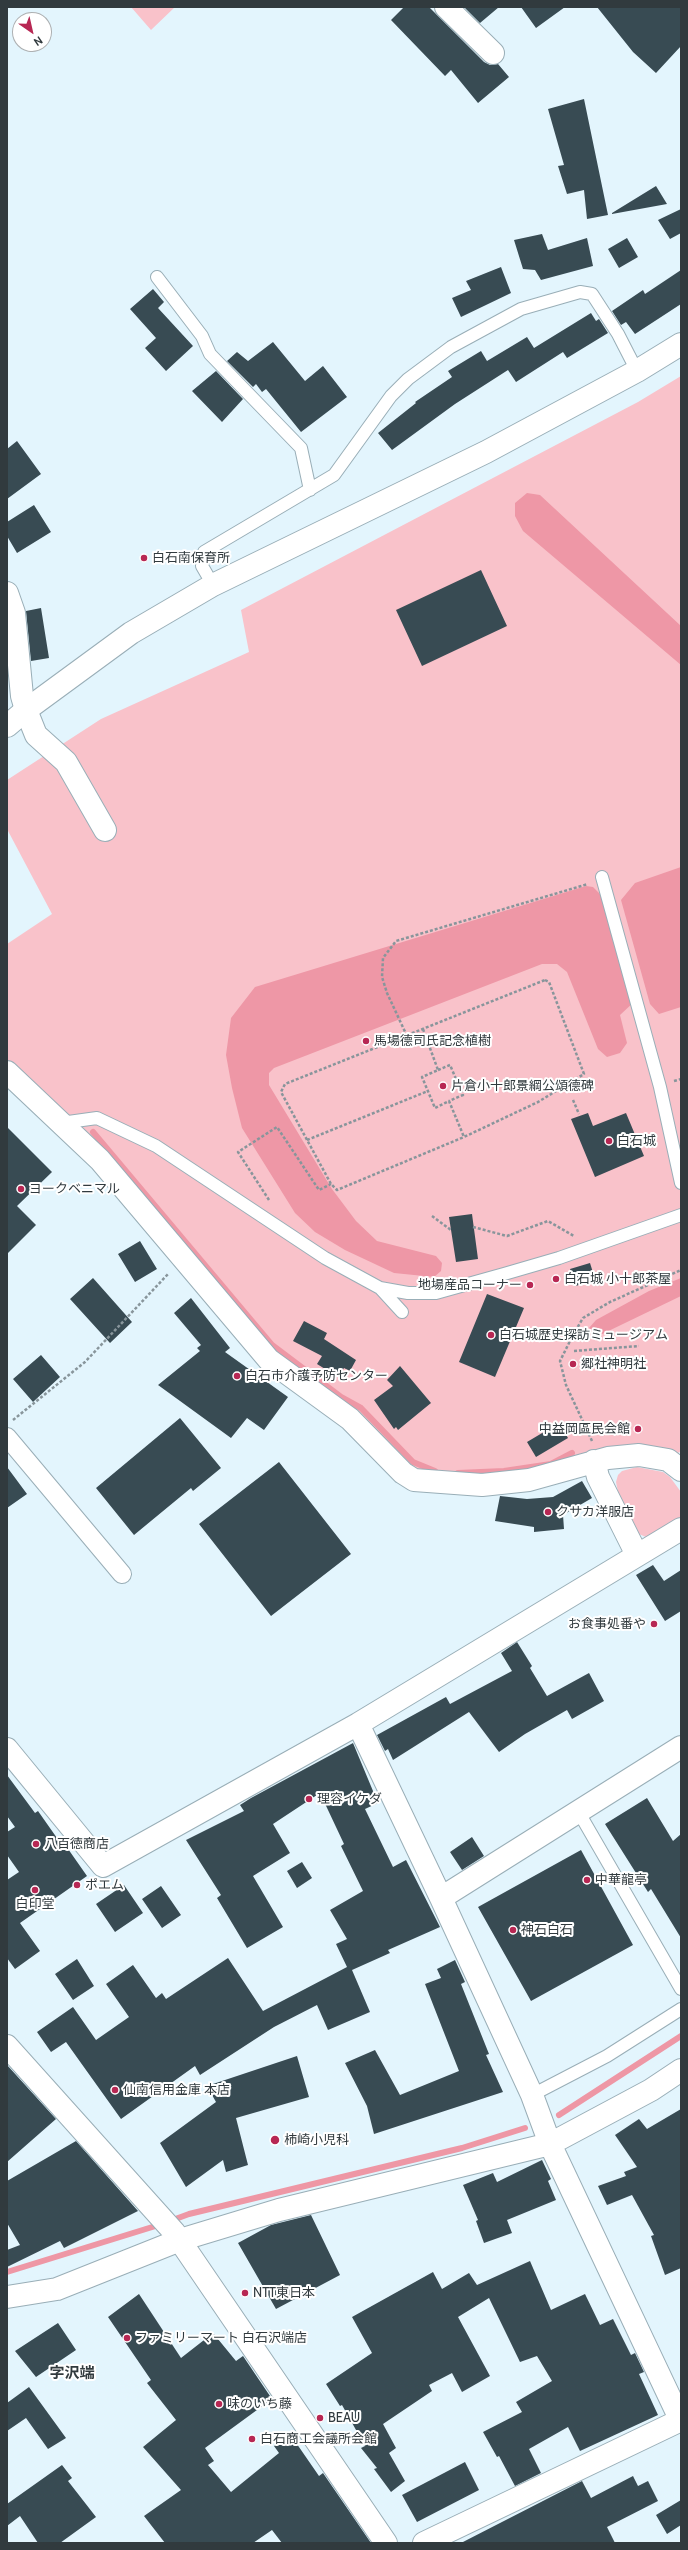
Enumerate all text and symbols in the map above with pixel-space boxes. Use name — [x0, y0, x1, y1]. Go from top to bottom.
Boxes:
north arrow — [12, 12, 52, 52]
text: N — [31, 33, 45, 49]
place label: 白石南保育所 — [152, 550, 230, 566]
marker: 白石南保育所 — [139, 553, 149, 563]
place label: 馬場德司氏記念植樹 — [374, 1033, 491, 1049]
marker: 馬場德司氏記念植樹 — [361, 1036, 371, 1046]
place label: 片倉小十郎景綱公頌德碑 — [451, 1078, 594, 1094]
marker: 片倉小十郎景綱公頌德碑 — [438, 1081, 448, 1091]
place label: 白石城 — [617, 1133, 656, 1149]
marker: 白石城 — [604, 1136, 614, 1146]
place label: ヨークベニマル — [29, 1181, 120, 1197]
marker: ヨークベニマル — [16, 1184, 26, 1194]
place label: 白石城 小十郎茶屋 — [564, 1271, 671, 1287]
marker: 白石城 小十郎茶屋 — [551, 1274, 561, 1284]
place label: 地場産品コーナー — [418, 1277, 522, 1293]
marker: 地場産品コーナー — [525, 1280, 535, 1290]
place label: 白石城歴史探訪ミュージアム — [499, 1327, 668, 1343]
marker: 白石城歴史探訪ミュージアム — [486, 1330, 496, 1340]
place label: 郷社神明社 — [581, 1356, 646, 1372]
marker: 郷社神明社 — [568, 1359, 578, 1369]
place label: 白石市介護予防センター — [245, 1368, 388, 1384]
marker: 白石市介護予防センター — [232, 1371, 242, 1381]
place label: 中益岡區民会館 — [539, 1421, 630, 1437]
marker: 中益岡區民会館 — [633, 1424, 643, 1434]
place label: クサカ洋服店 — [556, 1504, 634, 1520]
marker: クサカ洋服店 — [543, 1507, 553, 1517]
place label: お食事処番や — [568, 1616, 646, 1632]
marker: お食事処番や — [649, 1619, 659, 1629]
place label: 理容イケダ — [317, 1791, 382, 1807]
marker: 理容イケダ — [304, 1794, 314, 1804]
place label: 八百徳商店 — [44, 1836, 109, 1852]
marker: 八百徳商店 — [31, 1839, 41, 1849]
place label: 中華龍亭 — [595, 1872, 647, 1888]
marker: 中華龍亭 — [582, 1875, 592, 1885]
place label: ポエム — [85, 1877, 124, 1893]
marker: ポエム — [72, 1880, 82, 1890]
marker: 白印堂 — [30, 1885, 40, 1895]
place label: 白印堂 — [16, 1896, 54, 1912]
place label: 神石白石 — [521, 1922, 573, 1938]
marker: 神石白石 — [508, 1925, 518, 1935]
place label: 仙南信用金庫 本店 — [123, 2082, 230, 2098]
marker: 仙南信用金庫 本店 — [110, 2085, 120, 2095]
place label: 柿崎小児科 — [284, 2132, 349, 2148]
marker: 柿崎小児科 — [269, 2134, 281, 2146]
place label: NTT東日本 — [253, 2285, 315, 2301]
marker: NTT東日本 — [240, 2288, 250, 2298]
place label: ファミリーマート 白石沢端店 — [135, 2330, 307, 2346]
marker: ファミリーマート 白石沢端店 — [122, 2333, 132, 2343]
district label: 字沢端 — [50, 2365, 94, 2383]
place label: 味のいち藤 — [227, 2396, 292, 2412]
marker: 味のいち藤 — [214, 2399, 224, 2409]
place label: BEAU — [328, 2410, 360, 2426]
marker: BEAU — [315, 2413, 325, 2423]
place label: 白石商工会議所会館 — [260, 2431, 377, 2447]
marker: 白石商工会議所会館 — [247, 2434, 257, 2444]

